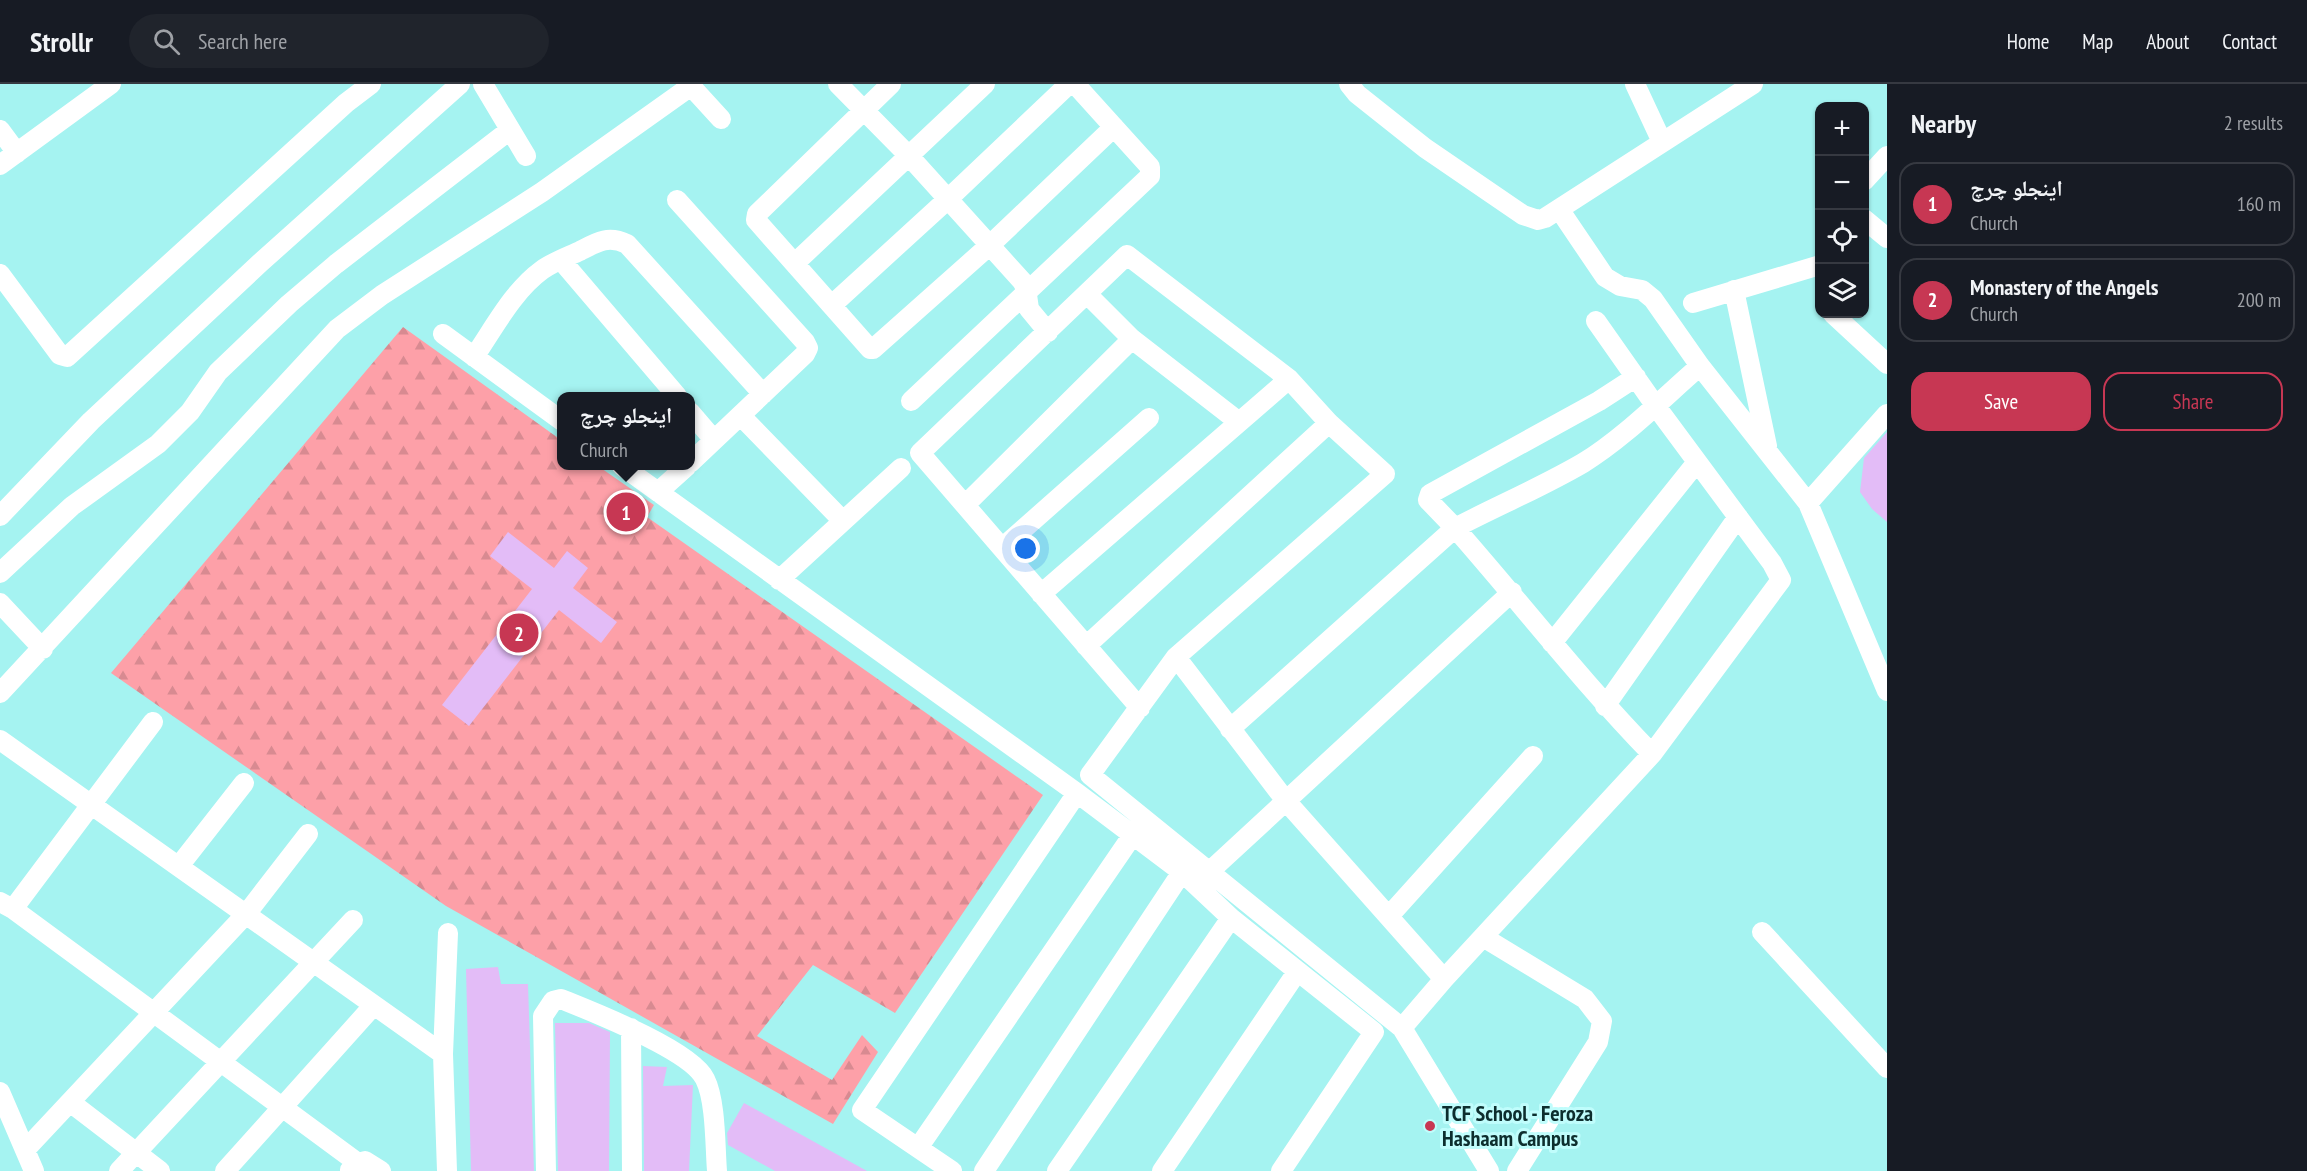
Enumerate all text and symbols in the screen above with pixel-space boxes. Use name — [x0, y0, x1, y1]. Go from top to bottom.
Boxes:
search box — [129, 14, 549, 68]
text: Strollr — [30, 23, 93, 60]
icon: search — [150, 25, 183, 58]
text: Search here — [198, 27, 287, 55]
text: Home — [2007, 28, 2049, 55]
text: Map — [2082, 28, 2113, 55]
text: About — [2146, 28, 2189, 55]
text: Contact — [2222, 28, 2277, 55]
map controls — [1815, 102, 1869, 318]
button: + — [1815, 102, 1869, 156]
text: Nearby — [1911, 107, 1976, 140]
text: 2 results — [2224, 110, 2283, 136]
button: − — [1815, 156, 1869, 210]
text: اینجلو چرچ — [1970, 174, 2063, 202]
text: 1 — [1928, 191, 1937, 217]
text: 160 m — [2237, 191, 2281, 217]
button: locate — [1815, 210, 1869, 264]
text: Church — [1970, 210, 2018, 236]
button: layers — [1815, 264, 1869, 318]
text: Monastery of the Angels — [1970, 273, 2159, 301]
text: 2 — [1928, 287, 1937, 313]
text: 200 m — [2237, 287, 2281, 313]
text: Church — [1970, 301, 2018, 327]
button: Save — [1911, 372, 2091, 431]
button: Share — [2103, 372, 2283, 431]
popup — [557, 392, 695, 470]
text: اینجلو چرچ — [580, 401, 672, 429]
text: Church — [580, 437, 628, 463]
pin: 1 — [606, 490, 646, 534]
your location — [1011, 534, 1040, 563]
pin: 2 — [500, 610, 538, 656]
place label: TCF School - Feroza Hashaam Campus — [1442, 1099, 1593, 1152]
marker: TCF School - Feroza Hashaam Campus — [1423, 1119, 1437, 1133]

